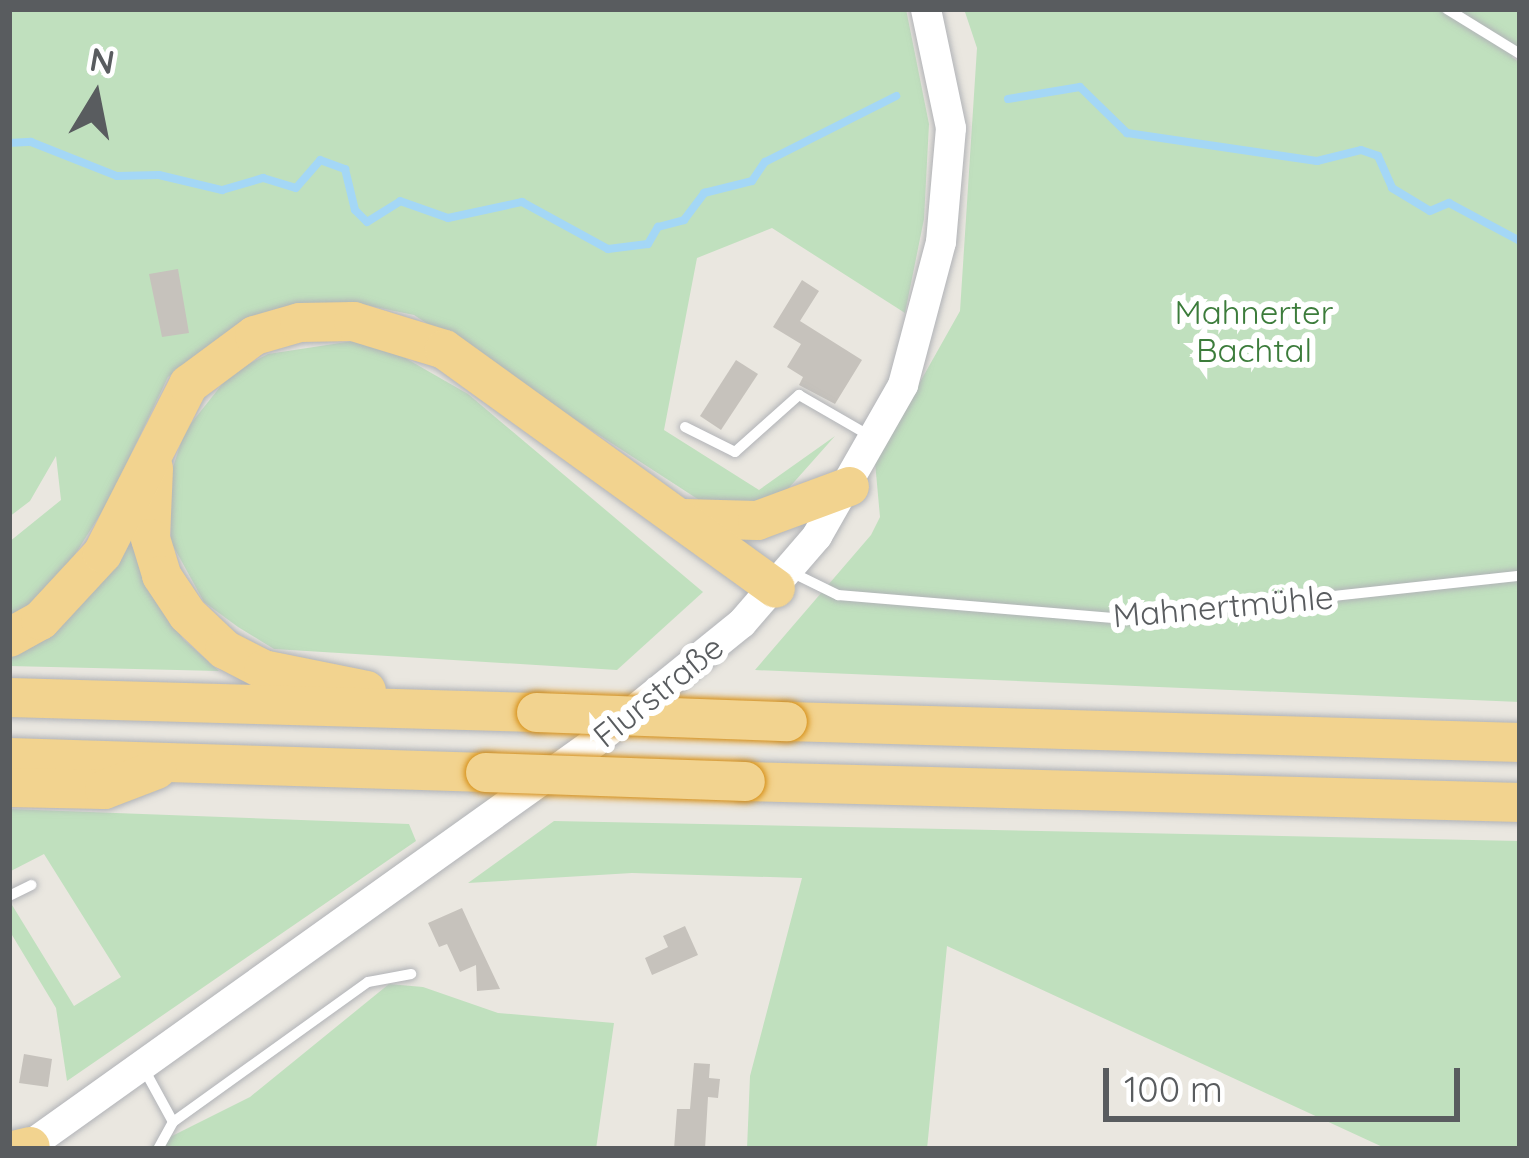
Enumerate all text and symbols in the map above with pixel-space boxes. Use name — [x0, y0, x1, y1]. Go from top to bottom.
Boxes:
north arrow — [36, 36, 156, 156]
text: N — [87, 38, 118, 82]
park label: Mahnerter Bachtal — [1175, 292, 1333, 370]
street label: Mahnertmühle — [1111, 577, 1335, 635]
street label: Flurstraße — [585, 627, 731, 755]
scale bar — [1109, 1044, 1466, 1118]
text: 100 m — [1124, 1066, 1223, 1111]

